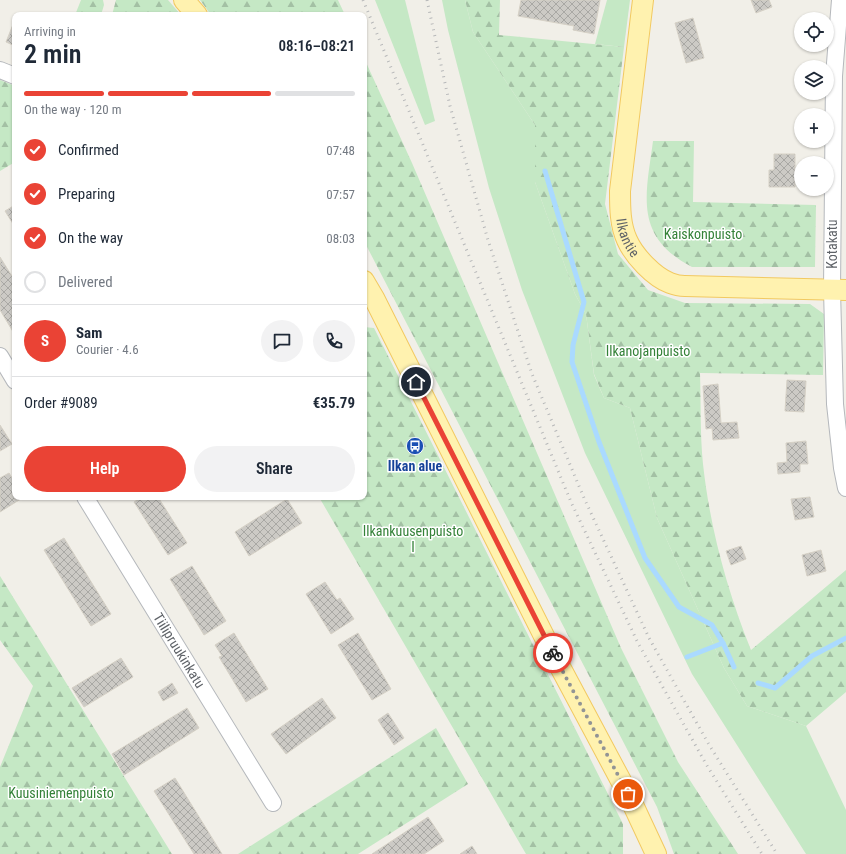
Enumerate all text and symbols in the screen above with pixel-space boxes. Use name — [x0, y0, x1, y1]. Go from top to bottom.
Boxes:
map controls — [794, 12, 834, 196]
button: locate — [794, 12, 834, 52]
text: Arriving in — [24, 24, 76, 39]
text: 08:16–08:21 — [278, 37, 355, 55]
text: 2 min — [24, 39, 82, 69]
button: layers — [794, 60, 834, 100]
text: On the way · 120 m — [24, 102, 121, 117]
button: + — [794, 108, 834, 148]
icon: check — [24, 139, 46, 161]
text: Confirmed — [58, 141, 119, 159]
text: 07:48 — [326, 143, 355, 158]
button: − — [794, 156, 834, 196]
icon: check — [24, 183, 46, 205]
text: Preparing — [58, 185, 115, 203]
text: 07:57 — [326, 187, 355, 202]
street label: Ilkantie — [613, 217, 643, 260]
street label: Kotakatu — [824, 219, 840, 269]
park label: Kaiskonpuisto — [664, 226, 742, 242]
icon: check — [24, 227, 46, 249]
text: On the way — [58, 229, 123, 247]
text: 08:03 — [326, 231, 355, 246]
text: Delivered — [58, 273, 113, 291]
button: chat — [261, 320, 303, 362]
button: phone — [313, 320, 355, 362]
text: Sam — [76, 324, 102, 342]
text: S — [41, 332, 49, 350]
text: Courier · 4.6 — [76, 342, 139, 357]
park label: Ilkanojanpuisto — [606, 343, 690, 359]
pin — [399, 365, 433, 399]
icon: home — [405, 371, 427, 393]
text: Order #9089 — [24, 394, 98, 412]
text: €35.79 — [313, 394, 355, 412]
bus stop icon: Ilkan alue — [405, 436, 425, 456]
button: Help — [24, 446, 186, 492]
button: Share — [194, 446, 355, 492]
place label: Ilkan alue — [388, 458, 443, 474]
park label: Ilkankuusenpuisto I — [363, 523, 463, 555]
street label: Tiilipruukinkatu — [150, 610, 208, 691]
courier — [533, 633, 573, 673]
icon: bike — [542, 642, 564, 664]
pin — [611, 777, 645, 811]
icon: bag — [617, 783, 639, 805]
park label: Kuusiniemenpuisto — [8, 785, 114, 801]

